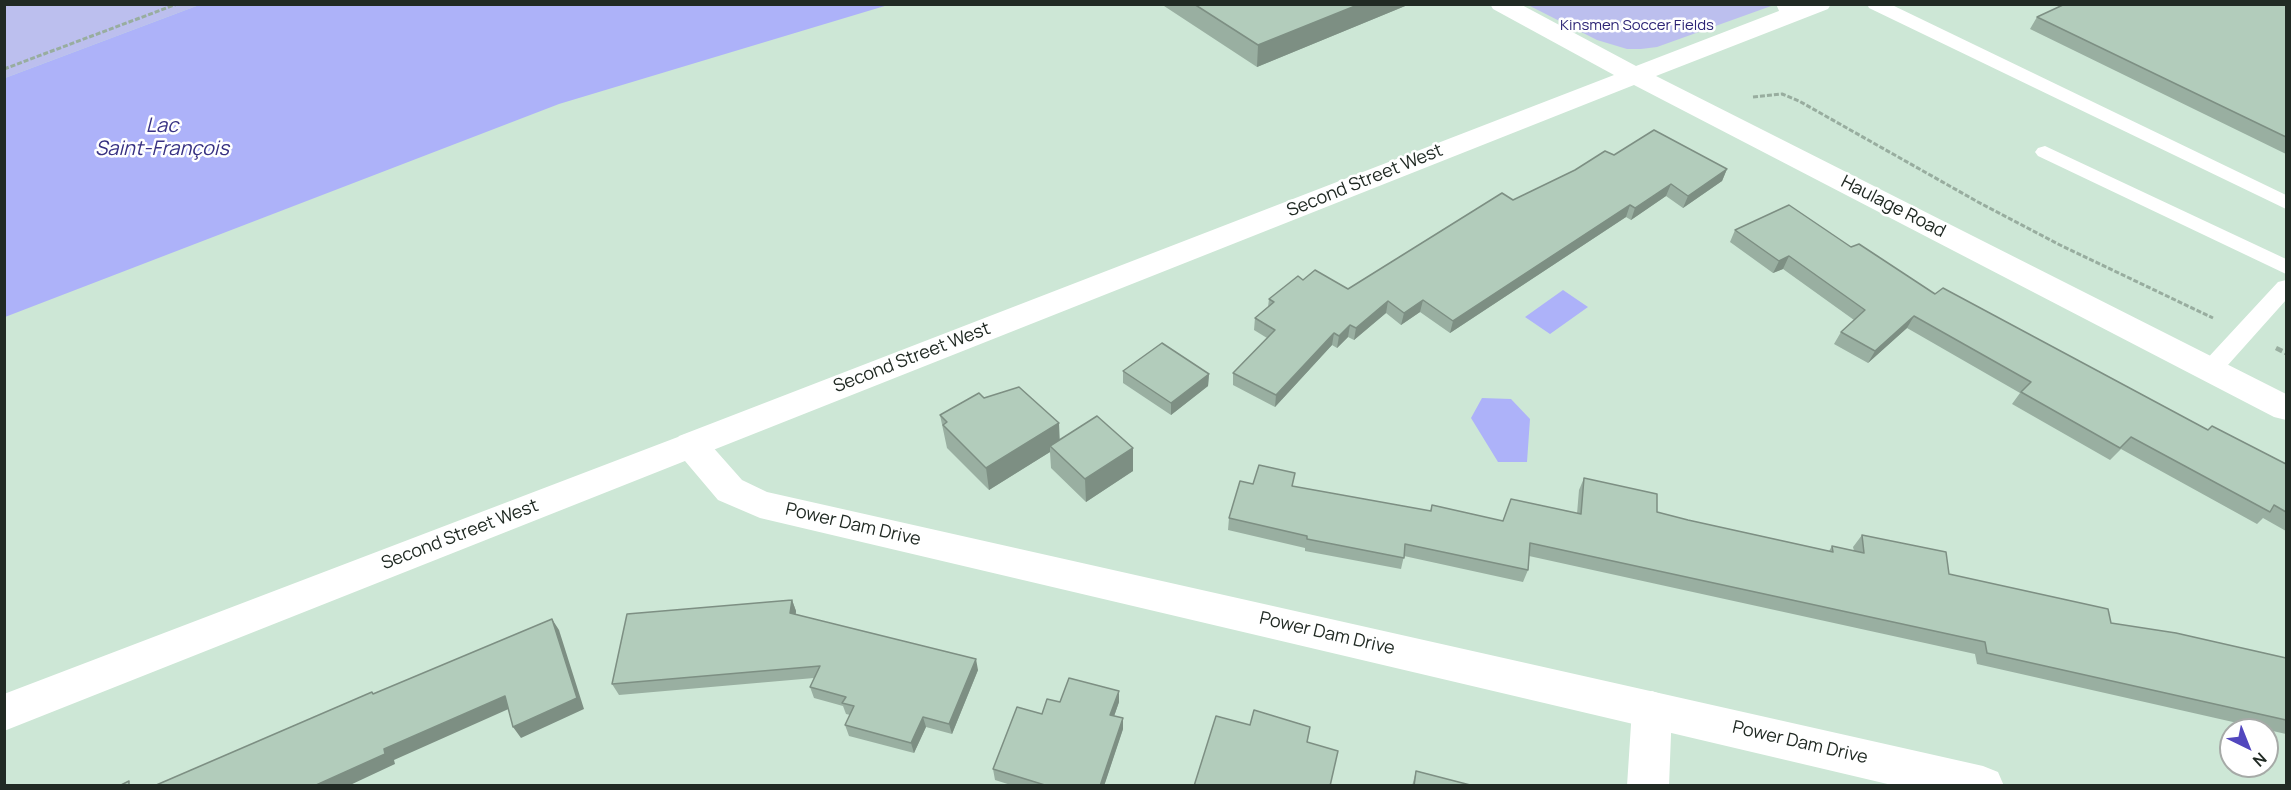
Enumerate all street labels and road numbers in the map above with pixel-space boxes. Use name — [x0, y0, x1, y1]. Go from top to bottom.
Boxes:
street label: Second Street West — [1284, 140, 1446, 222]
street label: Haulage Road — [1837, 171, 1949, 243]
street label: Second Street West — [831, 318, 993, 398]
street label: Second Street West — [379, 495, 541, 575]
street label: Power Dam Drive — [783, 499, 923, 551]
street label: Power Dam Drive — [1257, 608, 1397, 660]
street label: Power Dam Drive — [1730, 717, 1870, 769]

